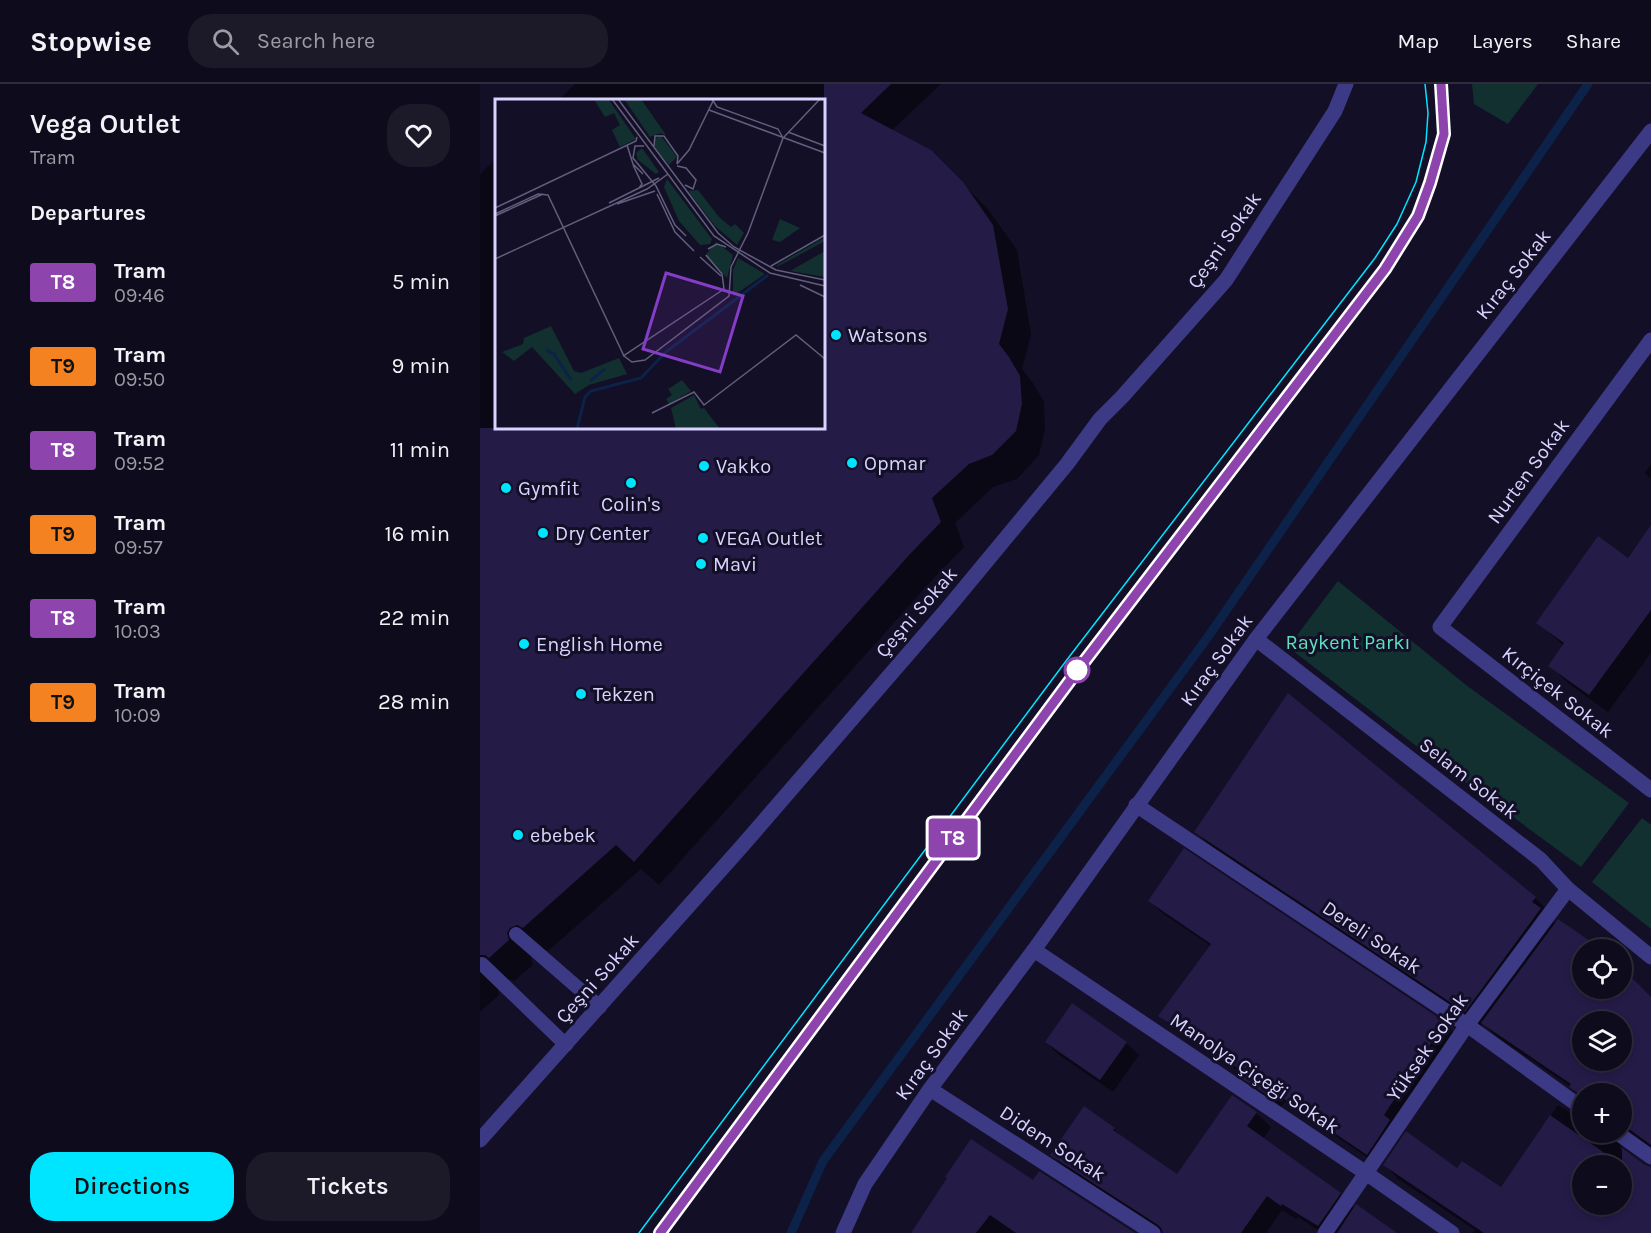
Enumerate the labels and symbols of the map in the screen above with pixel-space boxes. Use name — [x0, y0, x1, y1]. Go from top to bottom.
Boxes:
inset map — [495, 99, 825, 429]
street label: Çeşni Sokak — [1183, 188, 1266, 293]
street label: Kıraç Sokak — [1471, 225, 1556, 324]
place label: Watsons — [848, 324, 928, 347]
marker: Watsons — [829, 328, 843, 342]
street label: Nurten Sokak — [1483, 414, 1574, 528]
place label: Opmar — [864, 452, 926, 475]
place label: Vakko — [716, 455, 771, 478]
marker: Opmar — [845, 456, 859, 470]
marker: Vakko — [697, 459, 711, 473]
marker: Colin's — [624, 476, 638, 490]
place label: Gymfit — [518, 477, 580, 500]
marker: Gymfit — [499, 481, 513, 495]
place label: Colin's — [601, 493, 661, 516]
place label: Dry Center — [555, 522, 650, 545]
marker: Dry Center — [536, 526, 550, 540]
place label: VEGA Outlet — [715, 527, 823, 550]
marker: VEGA Outlet — [696, 531, 710, 545]
place label: Mavi — [713, 553, 757, 576]
marker: Mavi — [694, 557, 708, 571]
street label: Çeşni Sokak — [871, 562, 962, 662]
street label: Kıraç Sokak — [1175, 610, 1257, 711]
park label: Raykent Parkı — [1286, 631, 1411, 654]
place label: English Home — [536, 633, 663, 656]
marker: English Home — [517, 637, 531, 651]
street label: Kırçiçek Sokak — [1497, 642, 1618, 743]
unlabelled marker — [1064, 657, 1090, 683]
place label: Tekzen — [593, 683, 655, 706]
marker: Tekzen — [574, 687, 588, 701]
street label: Selam Sokak — [1415, 733, 1523, 824]
line badge: T8 — [926, 818, 980, 858]
place label: ebebek — [530, 824, 596, 847]
marker: ebebek — [511, 828, 525, 842]
street label: Dereli Sokak — [1318, 896, 1425, 979]
street label: Çeşni Sokak — [551, 929, 644, 1028]
street label: Yüksek Sokak — [1382, 989, 1473, 1106]
street label: Kıraç Sokak — [890, 1004, 972, 1105]
street label: Manolya Çiçeği Sokak — [1166, 1008, 1344, 1139]
street label: Didem Sokak — [996, 1101, 1110, 1186]

